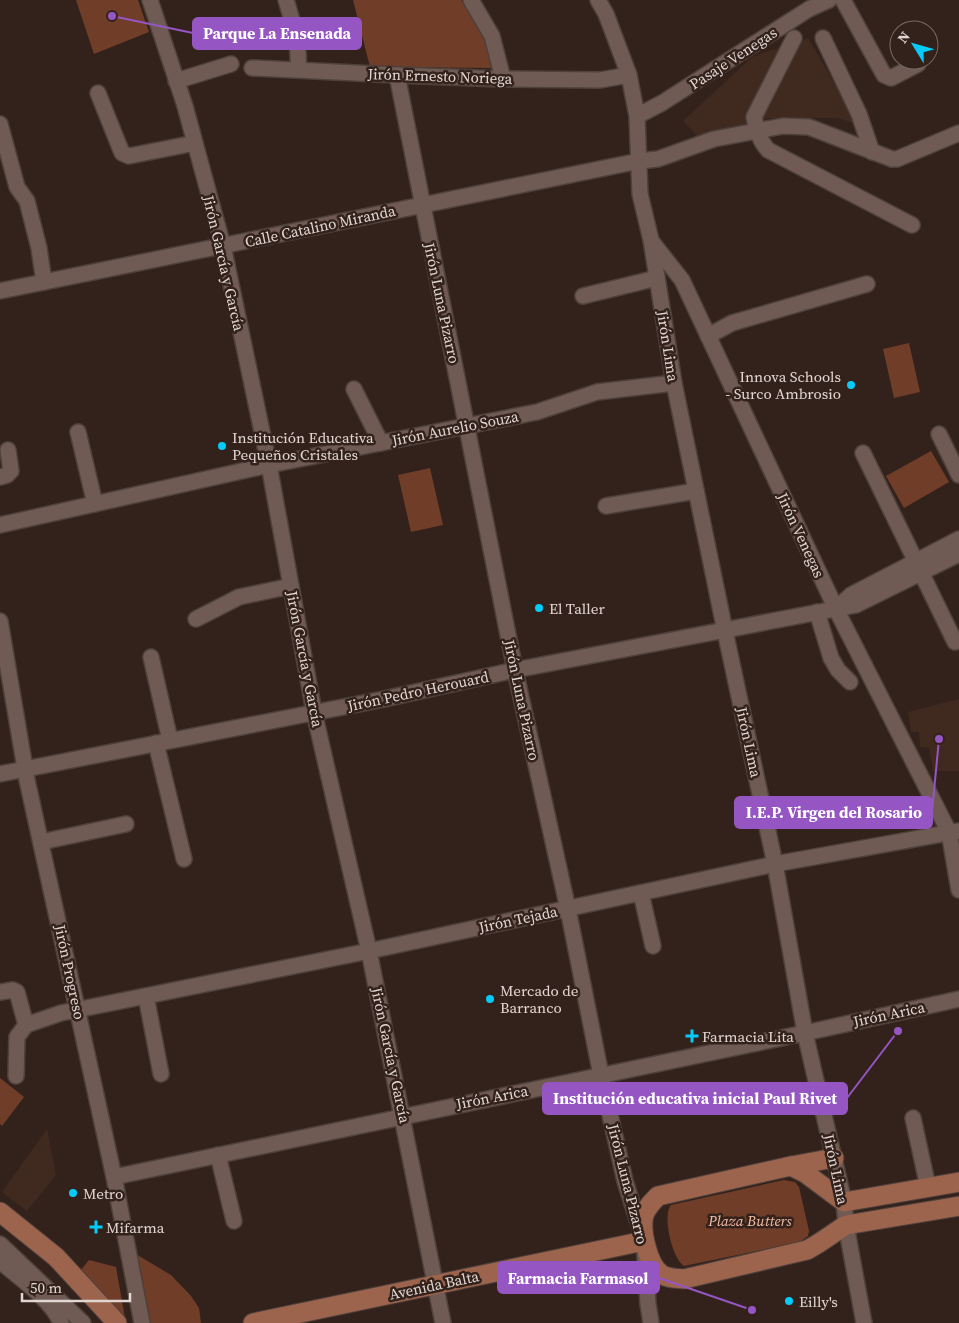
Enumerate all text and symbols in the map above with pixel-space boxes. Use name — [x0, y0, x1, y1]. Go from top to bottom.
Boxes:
callout: Parque La Ensenada — [193, 18, 361, 49]
north arrow — [889, 20, 939, 70]
text: Parque La Ensenada — [203, 22, 352, 44]
street label: Pasaje Venegas — [685, 22, 781, 94]
text: N — [893, 27, 915, 47]
street label: Jirón Ernesto Noriega — [366, 63, 513, 89]
street label: Jirón García y García — [198, 192, 250, 333]
street label: Calle Catalino Miranda — [243, 200, 398, 252]
street label: Jirón Luna Pizarro — [419, 240, 465, 365]
street label: Jirón Lima — [652, 308, 684, 383]
place label: Innova Schools - Surco Ambrosio — [726, 366, 841, 404]
marker: Innova Schools - Surco Ambrosio — [845, 379, 857, 391]
street label: Jirón Aurelio Souza — [389, 405, 521, 451]
place label: Institución Educativa Pequeños Cristales — [232, 427, 374, 465]
marker: Institución Educativa Pequeños Cristales — [216, 440, 228, 452]
street label: Jirón Venegas — [772, 488, 830, 581]
street label: Jirón García y García — [281, 588, 329, 729]
place label: El Taller — [549, 598, 605, 619]
marker: El Taller — [533, 602, 545, 614]
street label: Jirón Luna Pizarro — [499, 637, 545, 762]
street label: Jirón Pedro Herouard — [344, 666, 491, 716]
street label: Jirón Lima — [731, 704, 767, 780]
callout: I.E.P. Virgen del Rosario — [735, 797, 932, 828]
text: I.E.P. Virgen del Rosario — [746, 801, 922, 823]
street label: Jirón Tejada — [476, 900, 560, 938]
street label: Jirón Progreso — [49, 922, 90, 1021]
place label: Mercado de Barranco — [500, 980, 579, 1018]
street label: Jirón García y García — [366, 984, 416, 1125]
marker: Mercado de Barranco — [484, 993, 496, 1005]
street label: Jirón Arica — [850, 996, 927, 1032]
place label: Farmacia Lita — [702, 1026, 794, 1047]
marker: Farmacia Lita — [686, 1030, 698, 1042]
street label: Jirón Arica — [453, 1080, 530, 1114]
callout: Institución educativa inicial Paul Rivet — [543, 1083, 847, 1114]
text: Institución educativa inicial Paul Rivet — [553, 1087, 837, 1109]
street label: Jirón Luna Pizarro — [603, 1121, 653, 1246]
street label: Jirón Lima — [818, 1131, 854, 1207]
place label: Metro — [83, 1183, 123, 1204]
marker: Metro — [67, 1187, 79, 1199]
park label: Plaza Butters — [707, 1210, 792, 1231]
place label: Mifarma — [106, 1217, 165, 1238]
marker: Mifarma — [90, 1221, 102, 1233]
callout: Farmacia Farmasol — [498, 1262, 659, 1293]
street label: Avenida Balta — [387, 1265, 481, 1305]
text: Farmacia Farmasol — [507, 1267, 649, 1289]
scale bar — [22, 1270, 130, 1302]
text: 50 m — [30, 1277, 62, 1298]
place label: Eilly's — [799, 1291, 838, 1312]
marker: Eilly's — [783, 1295, 795, 1307]

